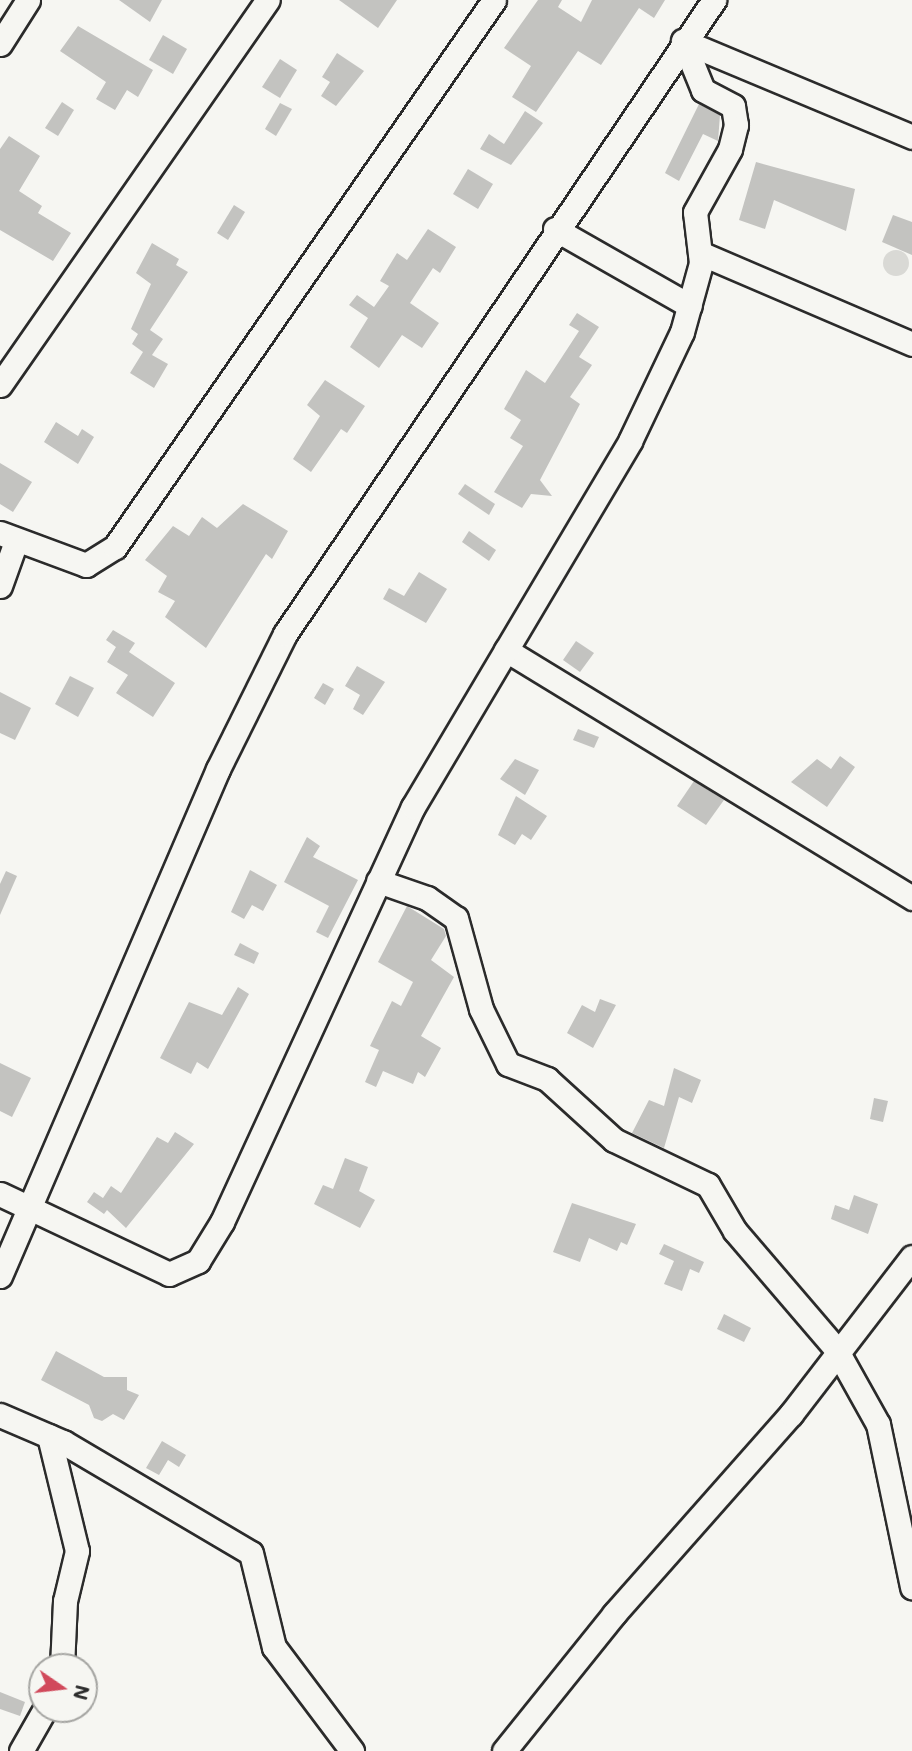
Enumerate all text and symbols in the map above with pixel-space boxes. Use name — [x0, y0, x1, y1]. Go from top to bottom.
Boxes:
north arrow — [28, 1653, 98, 1723]
text: N — [68, 1683, 96, 1703]

